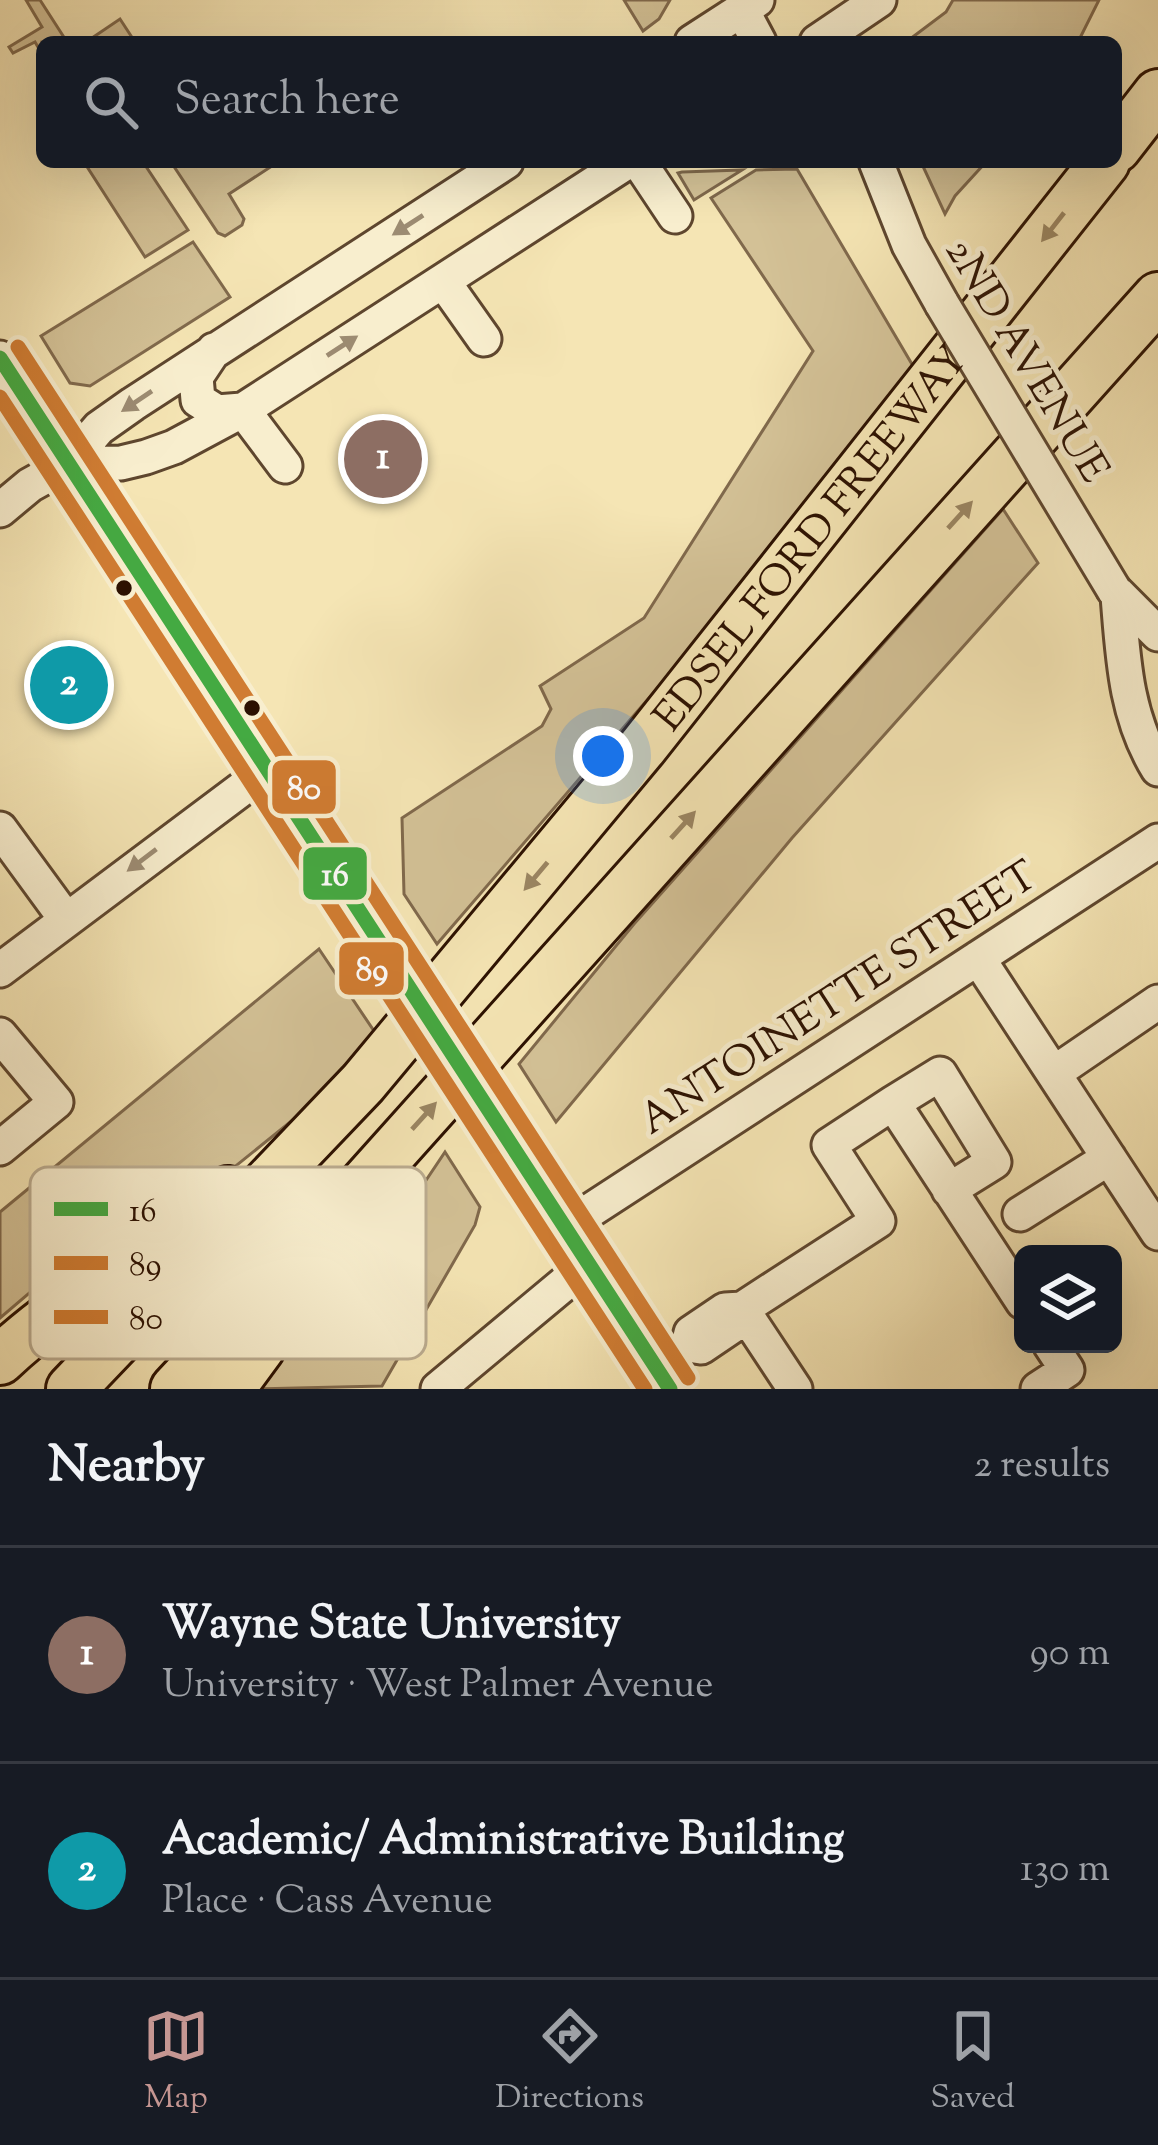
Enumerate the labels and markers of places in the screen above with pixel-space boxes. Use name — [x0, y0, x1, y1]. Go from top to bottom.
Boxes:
pin: 1 — [344, 414, 422, 504]
unlabelled marker — [113, 577, 135, 599]
pin: 2 — [30, 640, 108, 730]
unlabelled marker — [241, 697, 263, 719]

